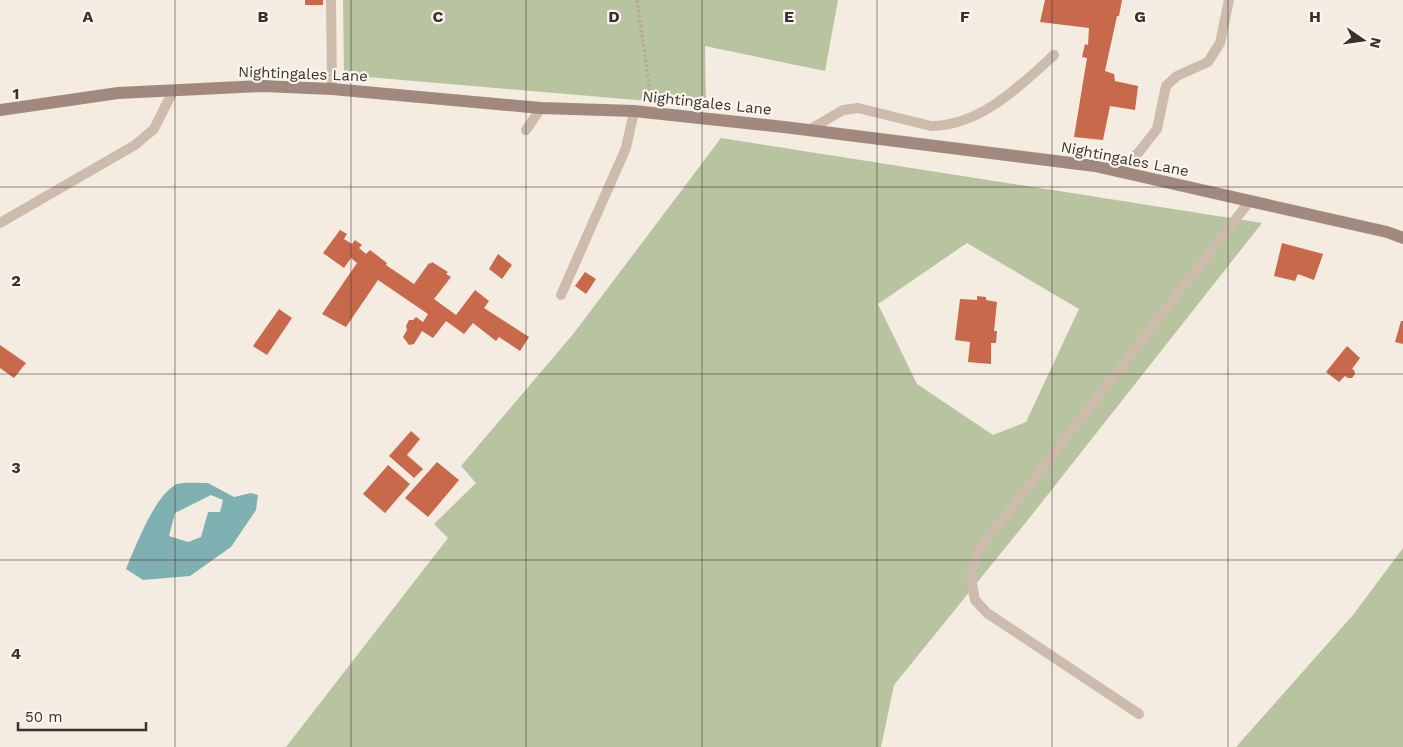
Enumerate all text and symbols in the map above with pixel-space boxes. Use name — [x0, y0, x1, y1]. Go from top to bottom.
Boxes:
text: A — [83, 7, 94, 26]
text: B — [258, 7, 269, 26]
text: C — [433, 7, 444, 26]
text: D — [608, 7, 620, 26]
text: E — [784, 7, 794, 26]
text: F — [960, 7, 970, 26]
text: G — [1134, 7, 1146, 26]
text: H — [1309, 7, 1321, 26]
north arrow — [1338, 15, 1388, 65]
text: N — [1367, 36, 1385, 50]
street label: Nightingales Lane — [238, 63, 368, 85]
text: 1 — [13, 84, 19, 103]
street label: Nightingales Lane — [641, 87, 773, 119]
street label: Nightingales Lane — [1060, 138, 1190, 180]
text: 2 — [11, 271, 21, 290]
text: 3 — [11, 458, 21, 477]
text: 4 — [11, 644, 21, 663]
scale bar — [18, 700, 145, 732]
text: 50 m — [25, 708, 62, 726]

